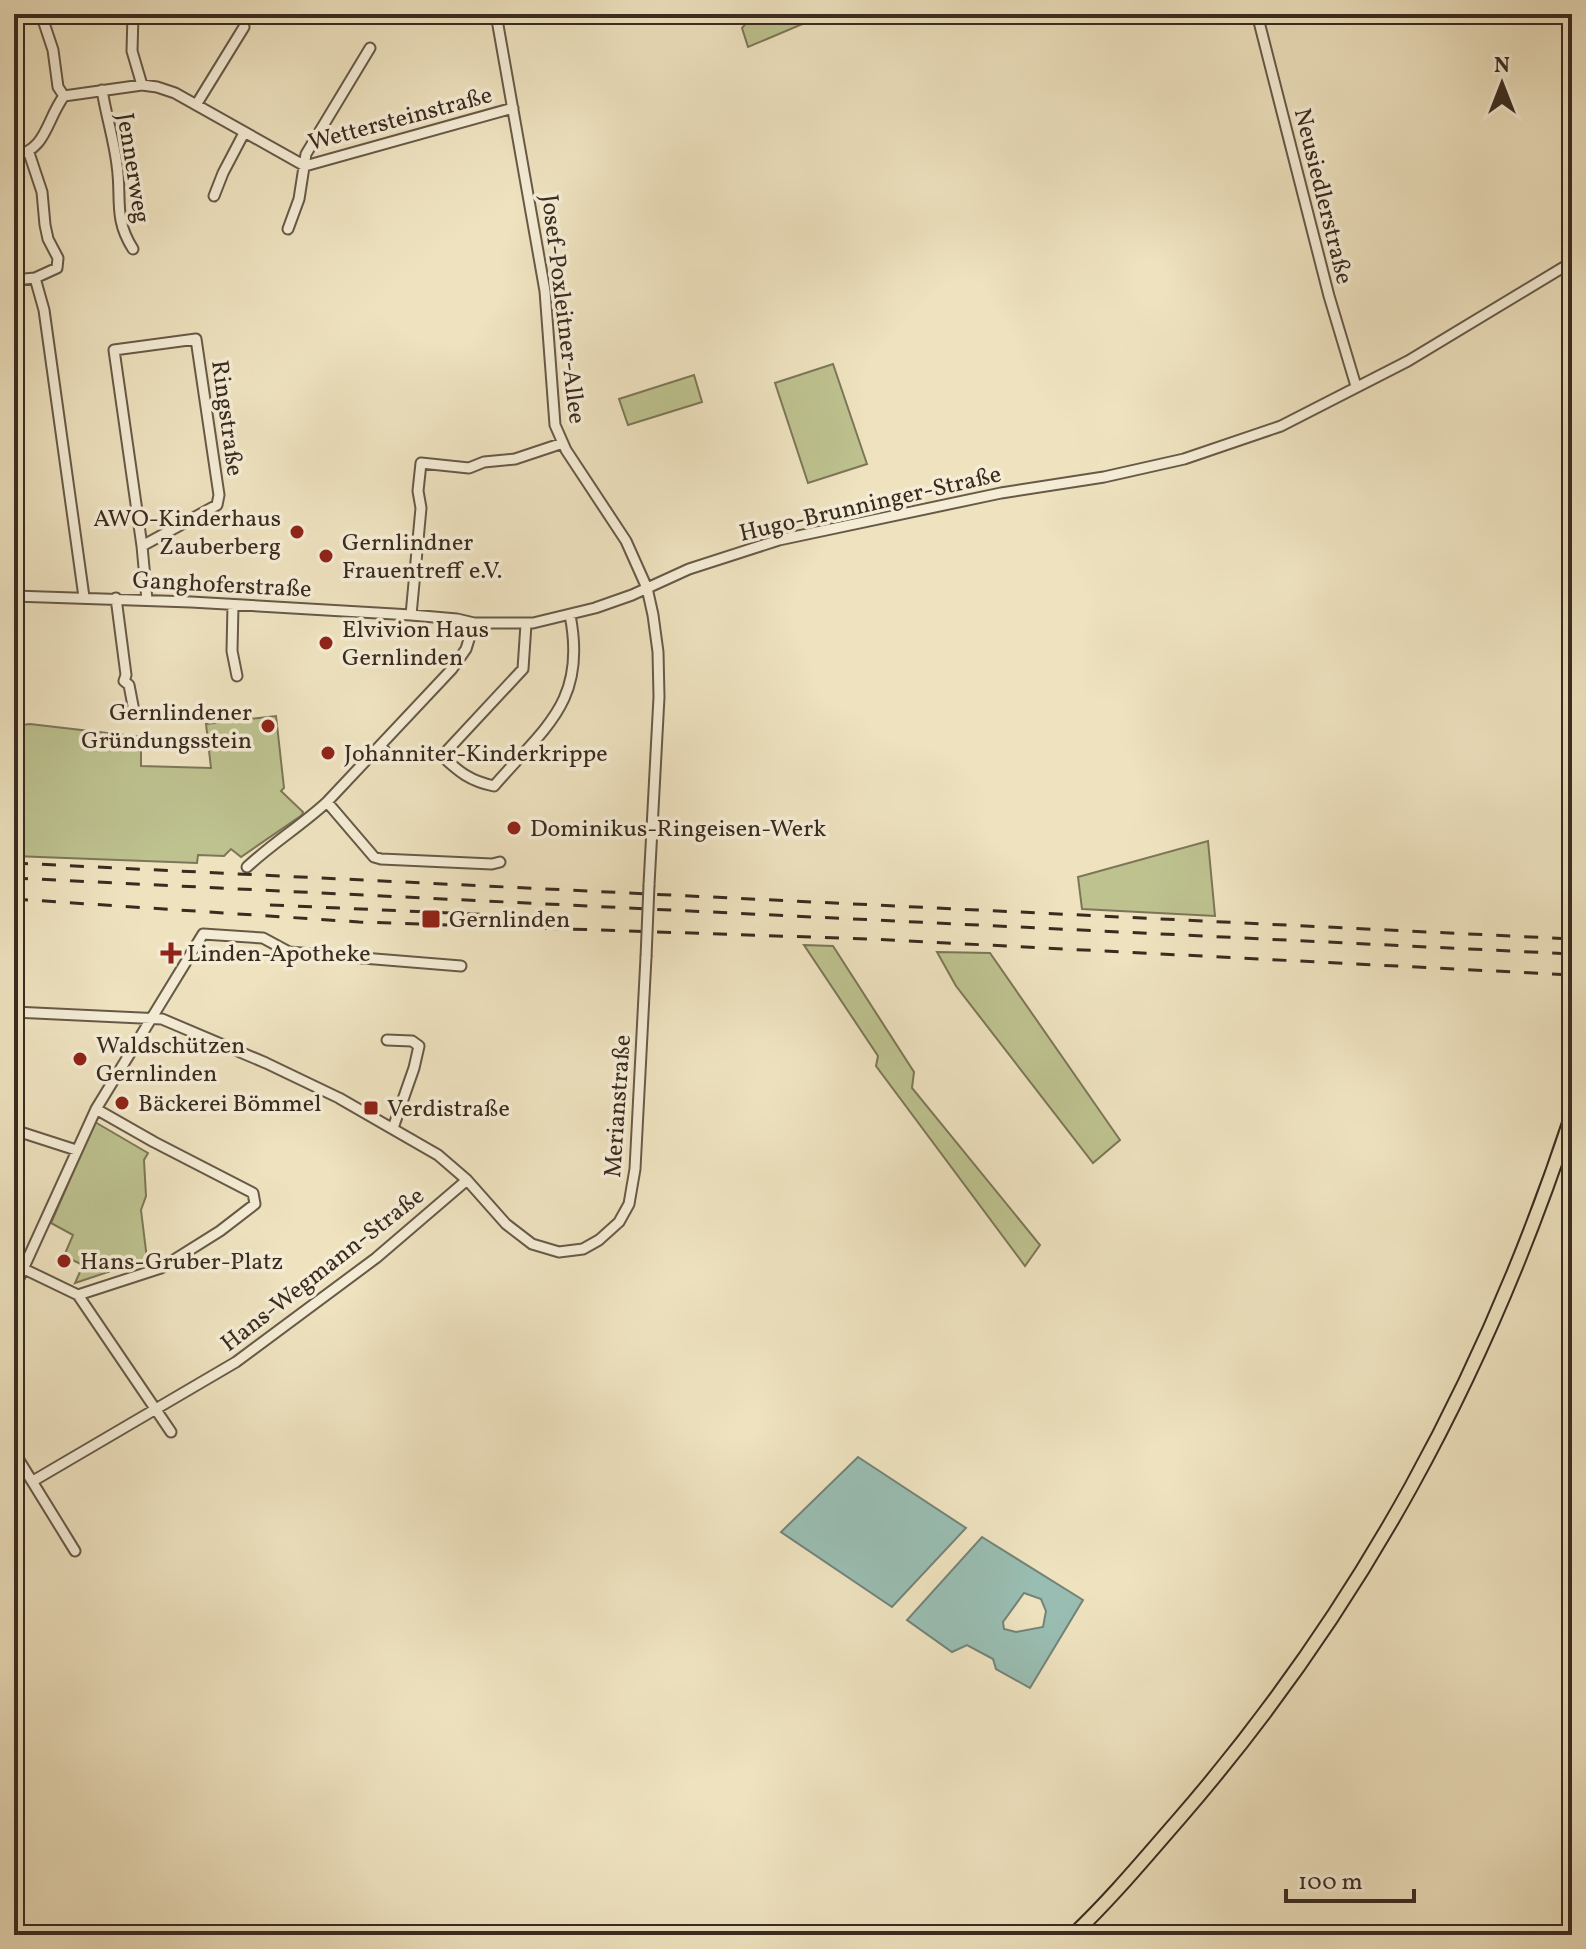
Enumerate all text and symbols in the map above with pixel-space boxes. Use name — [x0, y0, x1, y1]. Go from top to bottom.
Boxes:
north arrow — [1462, 44, 1542, 124]
text: N — [1494, 51, 1510, 82]
street label: Wettersteinstraße — [305, 79, 496, 161]
street label: Neusiedlerstraße — [1284, 105, 1360, 288]
street label: Jennerweg — [107, 111, 158, 226]
street label: Josef-Poxleitner-Allee — [531, 193, 593, 426]
street label: Ringstraße — [201, 358, 251, 478]
street label: Hugo-Brunninger-Straße — [736, 458, 1005, 552]
place label: AWO-Kinderhaus Zauberberg — [93, 503, 281, 565]
marker: AWO-Kinderhaus Zauberberg — [288, 523, 306, 541]
place label: Gernlindner Frauentreff e.V. — [342, 527, 502, 589]
marker: Gernlindner Frauentreff e.V. — [317, 547, 335, 565]
street label: Ganghoferstraße — [132, 564, 312, 608]
place label: Elvivion Haus Gernlinden — [342, 614, 489, 676]
marker: Elvivion Haus Gernlinden — [317, 634, 335, 652]
place label: Gernlindener Gründungsstein — [81, 697, 252, 759]
marker: Gernlindener Gründungsstein — [259, 717, 277, 735]
place label: Johanniter-Kinderkrippe — [344, 738, 608, 772]
marker: Johanniter-Kinderkrippe — [319, 744, 337, 762]
place label: Dominikus-Ringeisen-Werk — [530, 813, 826, 847]
marker: Dominikus-Ringeisen-Werk — [505, 819, 523, 837]
place label: Gernlinden — [449, 904, 570, 938]
marker: Gernlinden — [420, 908, 442, 930]
place label: Linden-Apotheke — [187, 938, 371, 972]
marker: Linden-Apotheke — [162, 944, 180, 962]
place label: Waldschützen Gernlinden — [96, 1030, 245, 1092]
street label: Merianstraße — [597, 1034, 641, 1179]
marker: Waldschützen Gernlinden — [71, 1050, 89, 1068]
place label: Bäckerei Bömmel — [138, 1088, 321, 1122]
place label: Verdistraße — [387, 1093, 510, 1127]
marker: Bäckerei Bömmel — [113, 1094, 131, 1112]
marker: Verdistraße — [362, 1099, 380, 1117]
street label: Hans-Wegmann-Straße — [214, 1180, 432, 1361]
place label: Hans-Gruber-Platz — [80, 1246, 283, 1280]
marker: Hans-Gruber-Platz — [55, 1252, 73, 1270]
scale bar — [1286, 1853, 1414, 1903]
text: 100 m — [1298, 1866, 1363, 1900]

